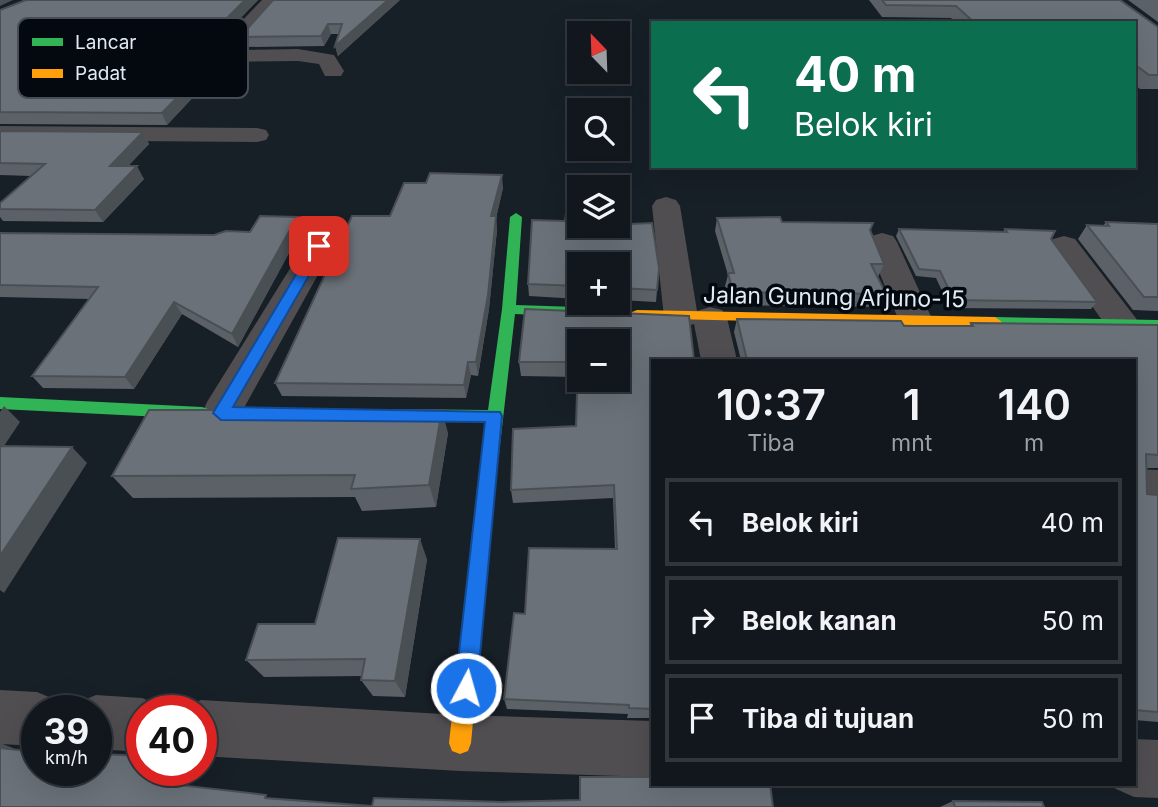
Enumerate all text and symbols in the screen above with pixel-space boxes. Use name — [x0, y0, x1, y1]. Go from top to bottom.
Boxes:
legend — [18, 18, 248, 98]
north arrow — [567, 21, 630, 84]
map controls — [567, 21, 630, 392]
text: Lancar — [75, 31, 137, 54]
text: 40 m — [794, 45, 917, 104]
icon: left — [679, 49, 770, 140]
text: Padat — [75, 62, 126, 85]
button: search — [567, 98, 630, 161]
text: Belok kiri — [794, 105, 933, 144]
button: layers — [567, 175, 630, 238]
pin — [289, 216, 349, 276]
icon: arrive — [300, 227, 338, 265]
button: + — [567, 252, 630, 315]
street label: Jalan Gunung Arjuno-15 — [703, 281, 965, 313]
button: − — [567, 329, 630, 392]
text: 10:37 — [716, 379, 826, 430]
text: 1 — [903, 379, 921, 430]
text: 140 — [997, 379, 1071, 430]
text: Tiba — [747, 429, 795, 457]
text: mnt — [891, 429, 932, 457]
text: m — [1024, 429, 1044, 457]
icon: left — [683, 503, 721, 541]
text: Belok kiri — [742, 507, 859, 538]
text: 40 m — [1041, 507, 1104, 538]
icon: right — [683, 601, 721, 639]
text: Belok kanan — [742, 605, 897, 636]
text: 50 m — [1042, 605, 1104, 636]
position arrow — [429, 651, 503, 725]
speed limit sign: 40 — [126, 695, 217, 786]
icon: arrive — [683, 699, 721, 737]
text: Tiba di tujuan — [742, 703, 914, 734]
text: 50 m — [1042, 703, 1104, 734]
text: 39 — [44, 710, 89, 752]
text: km/h — [45, 747, 88, 768]

